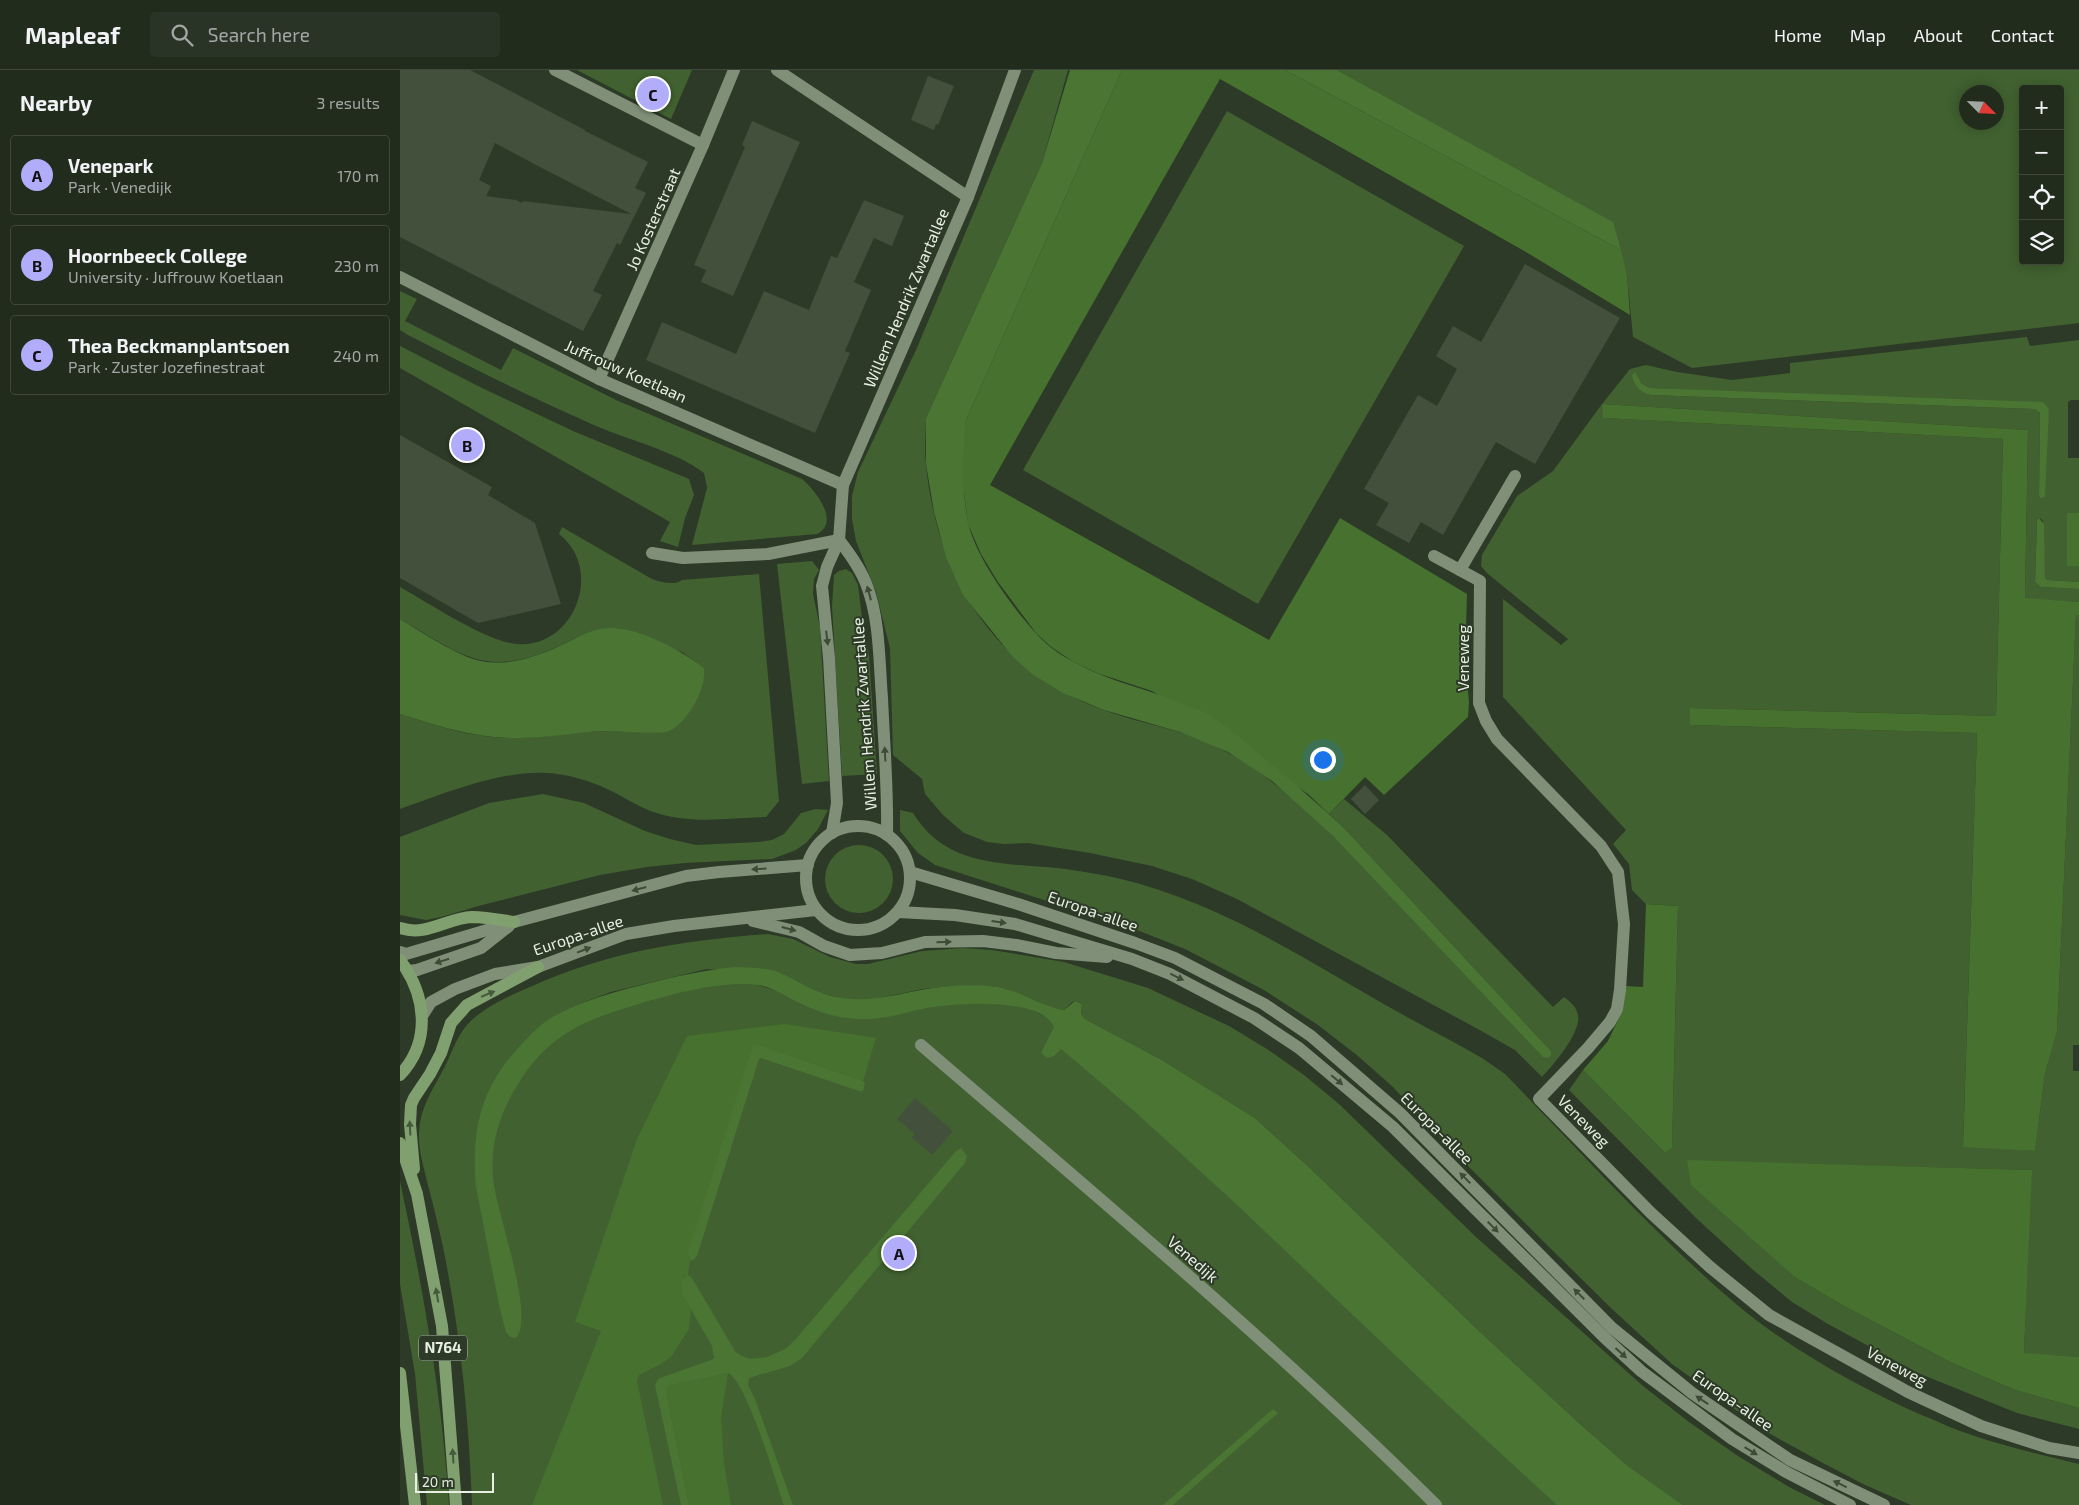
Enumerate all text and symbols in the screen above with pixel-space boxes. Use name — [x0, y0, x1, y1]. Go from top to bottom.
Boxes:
search box — [150, 12, 500, 57]
text: Mapleaf — [25, 20, 120, 49]
icon: search — [168, 21, 196, 49]
text: Search here — [208, 23, 310, 46]
text: Home — [1774, 24, 1822, 46]
text: Map — [1850, 24, 1886, 46]
text: About — [1914, 24, 1963, 46]
text: Contact — [1991, 24, 2054, 46]
pin: C — [637, 75, 669, 113]
north arrow — [1959, 85, 2004, 130]
map controls — [2019, 85, 2064, 265]
button: + — [2019, 85, 2064, 130]
text: Nearby — [20, 90, 92, 115]
text: 3 results — [317, 93, 380, 112]
button: − — [2019, 130, 2064, 175]
text: Venepark — [68, 154, 153, 177]
street label: Jo Kosterstraat — [622, 165, 684, 273]
text: A — [32, 166, 42, 185]
text: 170 m — [337, 166, 379, 185]
button: locate — [2019, 175, 2064, 220]
text: Park · Venedijk — [68, 177, 172, 196]
street label: Willem Hendrik Zwartallee — [859, 205, 952, 391]
button: layers — [2019, 220, 2064, 265]
text: Hoornbeeck College — [68, 244, 247, 267]
text: B — [32, 256, 42, 275]
text: 230 m — [334, 256, 379, 275]
text: University · Juffrouw Koetlaan — [68, 267, 284, 286]
text: Thea Beckmanplantsoen — [68, 334, 290, 357]
street label: Juffrouw Koetlaan — [562, 335, 690, 406]
text: C — [32, 346, 42, 365]
text: 240 m — [333, 346, 379, 365]
text: Park · Zuster Jozefinestraat — [68, 357, 265, 376]
pin: B — [451, 426, 483, 464]
one-way arrow — [864, 585, 872, 600]
street label: Willem Hendrik Zwartallee — [847, 617, 880, 811]
street label: Veneweg — [1453, 625, 1472, 691]
one-way arrow — [823, 630, 831, 646]
one-way arrow — [881, 746, 889, 762]
your location — [1310, 747, 1336, 773]
one-way arrow — [751, 865, 767, 873]
one-way arrow — [632, 885, 647, 893]
street label: Europa-allee — [1046, 886, 1141, 935]
street label: Europa-allee — [530, 910, 625, 959]
one-way arrow — [991, 918, 1007, 926]
one-way arrow — [781, 925, 796, 933]
one-way arrow — [936, 938, 952, 946]
one-way arrow — [577, 946, 592, 954]
one-way arrow — [434, 957, 449, 965]
one-way arrow — [1170, 973, 1184, 981]
one-way arrow — [481, 990, 496, 998]
one-way arrow — [1330, 1074, 1343, 1085]
street label: Europa-allee — [1397, 1088, 1477, 1168]
street label: Veneweg — [1554, 1090, 1615, 1151]
one-way arrow — [406, 1119, 414, 1135]
one-way arrow — [1459, 1173, 1471, 1185]
one-way arrow — [1487, 1221, 1499, 1233]
street label: Venedijk — [1163, 1231, 1223, 1287]
pin: A — [883, 1234, 915, 1272]
one-way arrow — [432, 1286, 440, 1302]
one-way arrow — [1573, 1288, 1585, 1300]
road number: N764 — [419, 1336, 467, 1360]
street label: Veneweg — [1864, 1342, 1931, 1390]
one-way arrow — [1615, 1347, 1627, 1359]
street label: Europa-allee — [1689, 1365, 1777, 1434]
one-way arrow — [1695, 1395, 1709, 1405]
one-way arrow — [1744, 1446, 1757, 1455]
one-way arrow — [448, 1448, 456, 1464]
scale bar — [415, 1470, 494, 1493]
text: 20 m — [422, 1473, 454, 1490]
one-way arrow — [1833, 1480, 1847, 1488]

